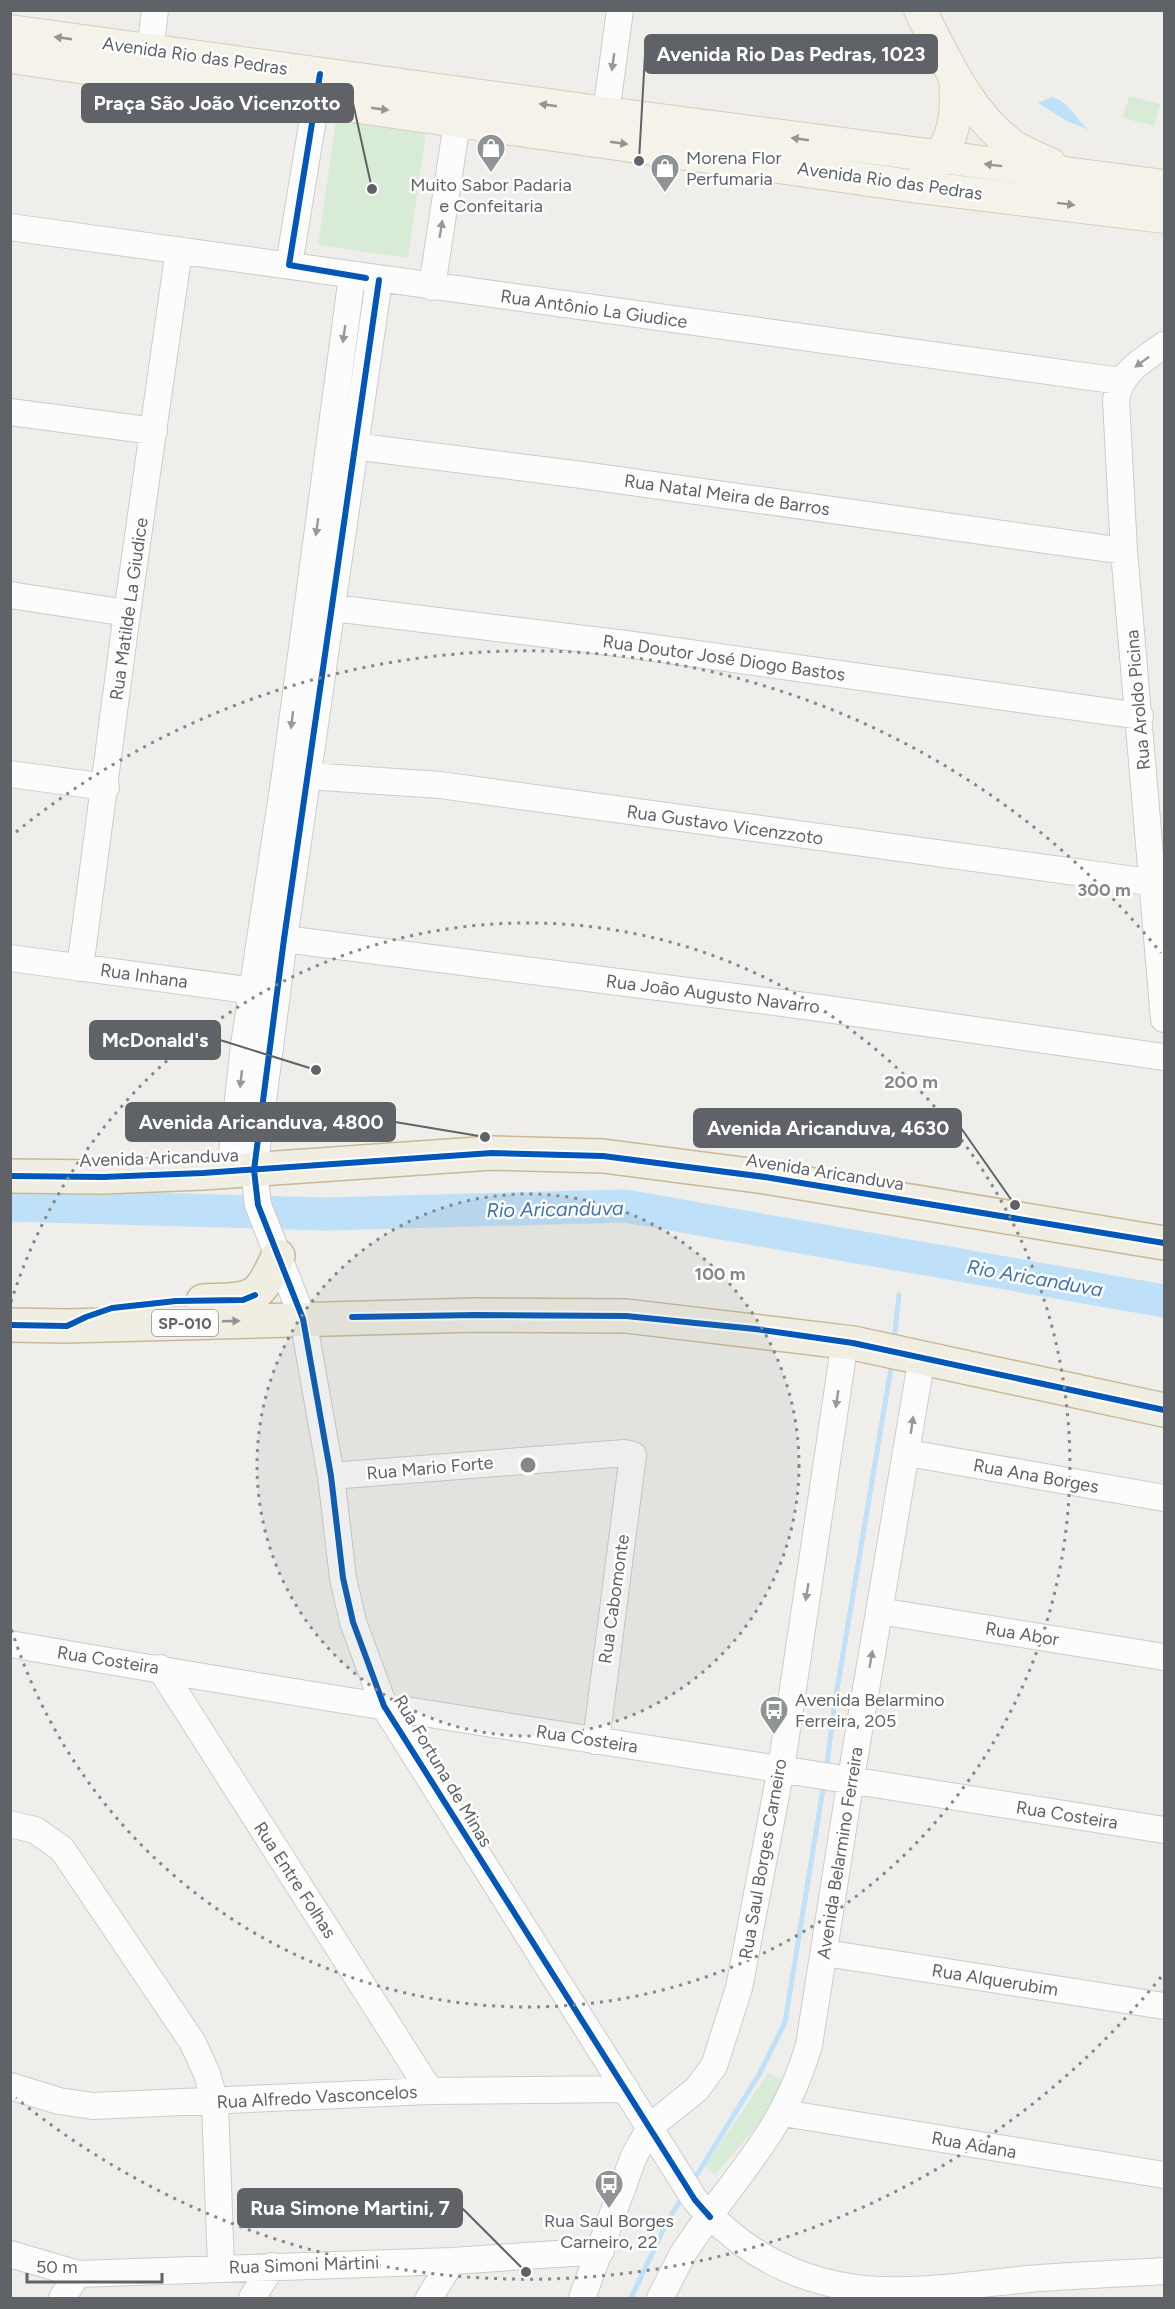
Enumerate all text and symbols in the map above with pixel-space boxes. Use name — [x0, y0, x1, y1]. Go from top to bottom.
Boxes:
street label: Avenida Rio das Pedras — [101, 32, 289, 80]
one-way arrow — [54, 34, 73, 43]
callout: Avenida Rio Das Pedras, 1023 — [645, 35, 937, 73]
text: Avenida Rio Das Pedras, 1023 — [657, 42, 925, 66]
one-way arrow — [608, 53, 617, 72]
callout: Praça São João Vicenzotto — [82, 84, 353, 122]
text: Praça São João Vicenzotto — [94, 91, 341, 115]
one-way arrow — [538, 101, 557, 110]
one-way arrow — [371, 104, 390, 113]
shop icon: Muito Sabor Padaria e Confeitaria — [475, 132, 507, 174]
one-way arrow — [790, 135, 809, 144]
one-way arrow — [610, 138, 629, 147]
place label: Morena Flor Perfumaria — [686, 147, 782, 190]
shop icon: Morena Flor Perfumaria — [649, 152, 681, 194]
street label: Avenida Rio das Pedras — [796, 157, 984, 205]
one-way arrow — [984, 160, 1003, 170]
place label: Muito Sabor Padaria e Confeitaria — [410, 174, 572, 217]
one-way arrow — [1057, 200, 1076, 209]
one-way arrow — [436, 219, 445, 238]
street label: Rua Antônio La Giudice — [499, 285, 689, 333]
one-way arrow — [339, 324, 348, 343]
one-way arrow — [1134, 356, 1150, 368]
street label: Rua Natal Meira de Barros — [623, 470, 831, 520]
street label: Rua Matilde La Giudice — [105, 516, 153, 702]
one-way arrow — [313, 517, 322, 536]
street label: Rua Aroldo Picina — [1121, 629, 1155, 771]
street label: Rua Doutor José Diogo Bastos — [601, 630, 847, 686]
one-way arrow — [287, 711, 297, 730]
street label: Rua Gustavo Vicenzzoto — [625, 800, 825, 850]
text: 300 m — [1077, 879, 1131, 901]
street label: Rua Inhana — [99, 959, 189, 993]
street label: Rua João Augusto Navarro — [605, 970, 821, 1018]
callout: McDonald's — [90, 1021, 220, 1059]
text: McDonald's — [102, 1028, 208, 1052]
one-way arrow — [236, 1070, 246, 1089]
text: 200 m — [884, 1071, 938, 1093]
callout: Avenida Aricanduva, 4800 — [126, 1103, 395, 1141]
callout: Avenida Aricanduva, 4630 — [694, 1109, 961, 1147]
text: Avenida Aricanduva, 4800 — [139, 1110, 383, 1134]
text: Avenida Aricanduva, 4630 — [707, 1116, 949, 1140]
street label: Avenida Aricanduva — [79, 1144, 239, 1172]
street label: Avenida Aricanduva — [744, 1149, 906, 1195]
water label: Rio Aricanduva — [486, 1196, 624, 1222]
water label: Rio Aricanduva — [965, 1254, 1105, 1302]
text: 100 m — [695, 1263, 745, 1285]
road number: SP-010 — [152, 1310, 218, 1336]
one-way arrow — [221, 1316, 240, 1326]
one-way arrow — [832, 1390, 841, 1409]
one-way arrow — [907, 1416, 916, 1435]
street label: Rua Mario Forte — [366, 1451, 495, 1485]
street label: Rua Ana Borges — [972, 1454, 1100, 1498]
centre of rings — [518, 1455, 538, 1475]
street label: Rua Cabomonte — [594, 1533, 634, 1665]
one-way arrow — [802, 1583, 811, 1602]
street label: Rua Abor — [984, 1617, 1060, 1651]
street label: Rua Costeira — [56, 1641, 160, 1679]
one-way arrow — [867, 1649, 876, 1668]
place label: Avenida Belarmino Ferreira, 205 — [795, 1689, 944, 1732]
street label: Rua Fortuna de Minas — [389, 1691, 497, 1851]
bus stop icon: Avenida Belarmino Ferreira, 205 — [758, 1694, 790, 1736]
street label: Rua Costeira — [535, 1720, 639, 1758]
street label: Avenida Belarmino Ferreira — [812, 1745, 868, 1961]
street label: Rua Saul Borges Carneiro — [735, 1757, 791, 1961]
street label: Rua Costeira — [1015, 1796, 1119, 1834]
street label: Rua Entre Folhas — [249, 1818, 341, 1942]
street label: Rua Alquerubim — [930, 1959, 1060, 2001]
street label: Rua Alfredo Vasconcelos — [216, 2081, 418, 2113]
street label: Rua Adana — [930, 2127, 1018, 2163]
bus stop icon: Rua Saul Borges Carneiro, 22 — [593, 2168, 625, 2210]
callout: Rua Simone Martini, 7 — [238, 2189, 462, 2227]
text: Rua Simone Martini, 7 — [250, 2196, 450, 2220]
place label: Rua Saul Borges Carneiro, 22 — [544, 2210, 674, 2253]
scale bar — [27, 2246, 162, 2284]
street label: Rua Simoni Martini — [229, 2251, 379, 2279]
text: 50 m — [36, 2256, 78, 2278]

